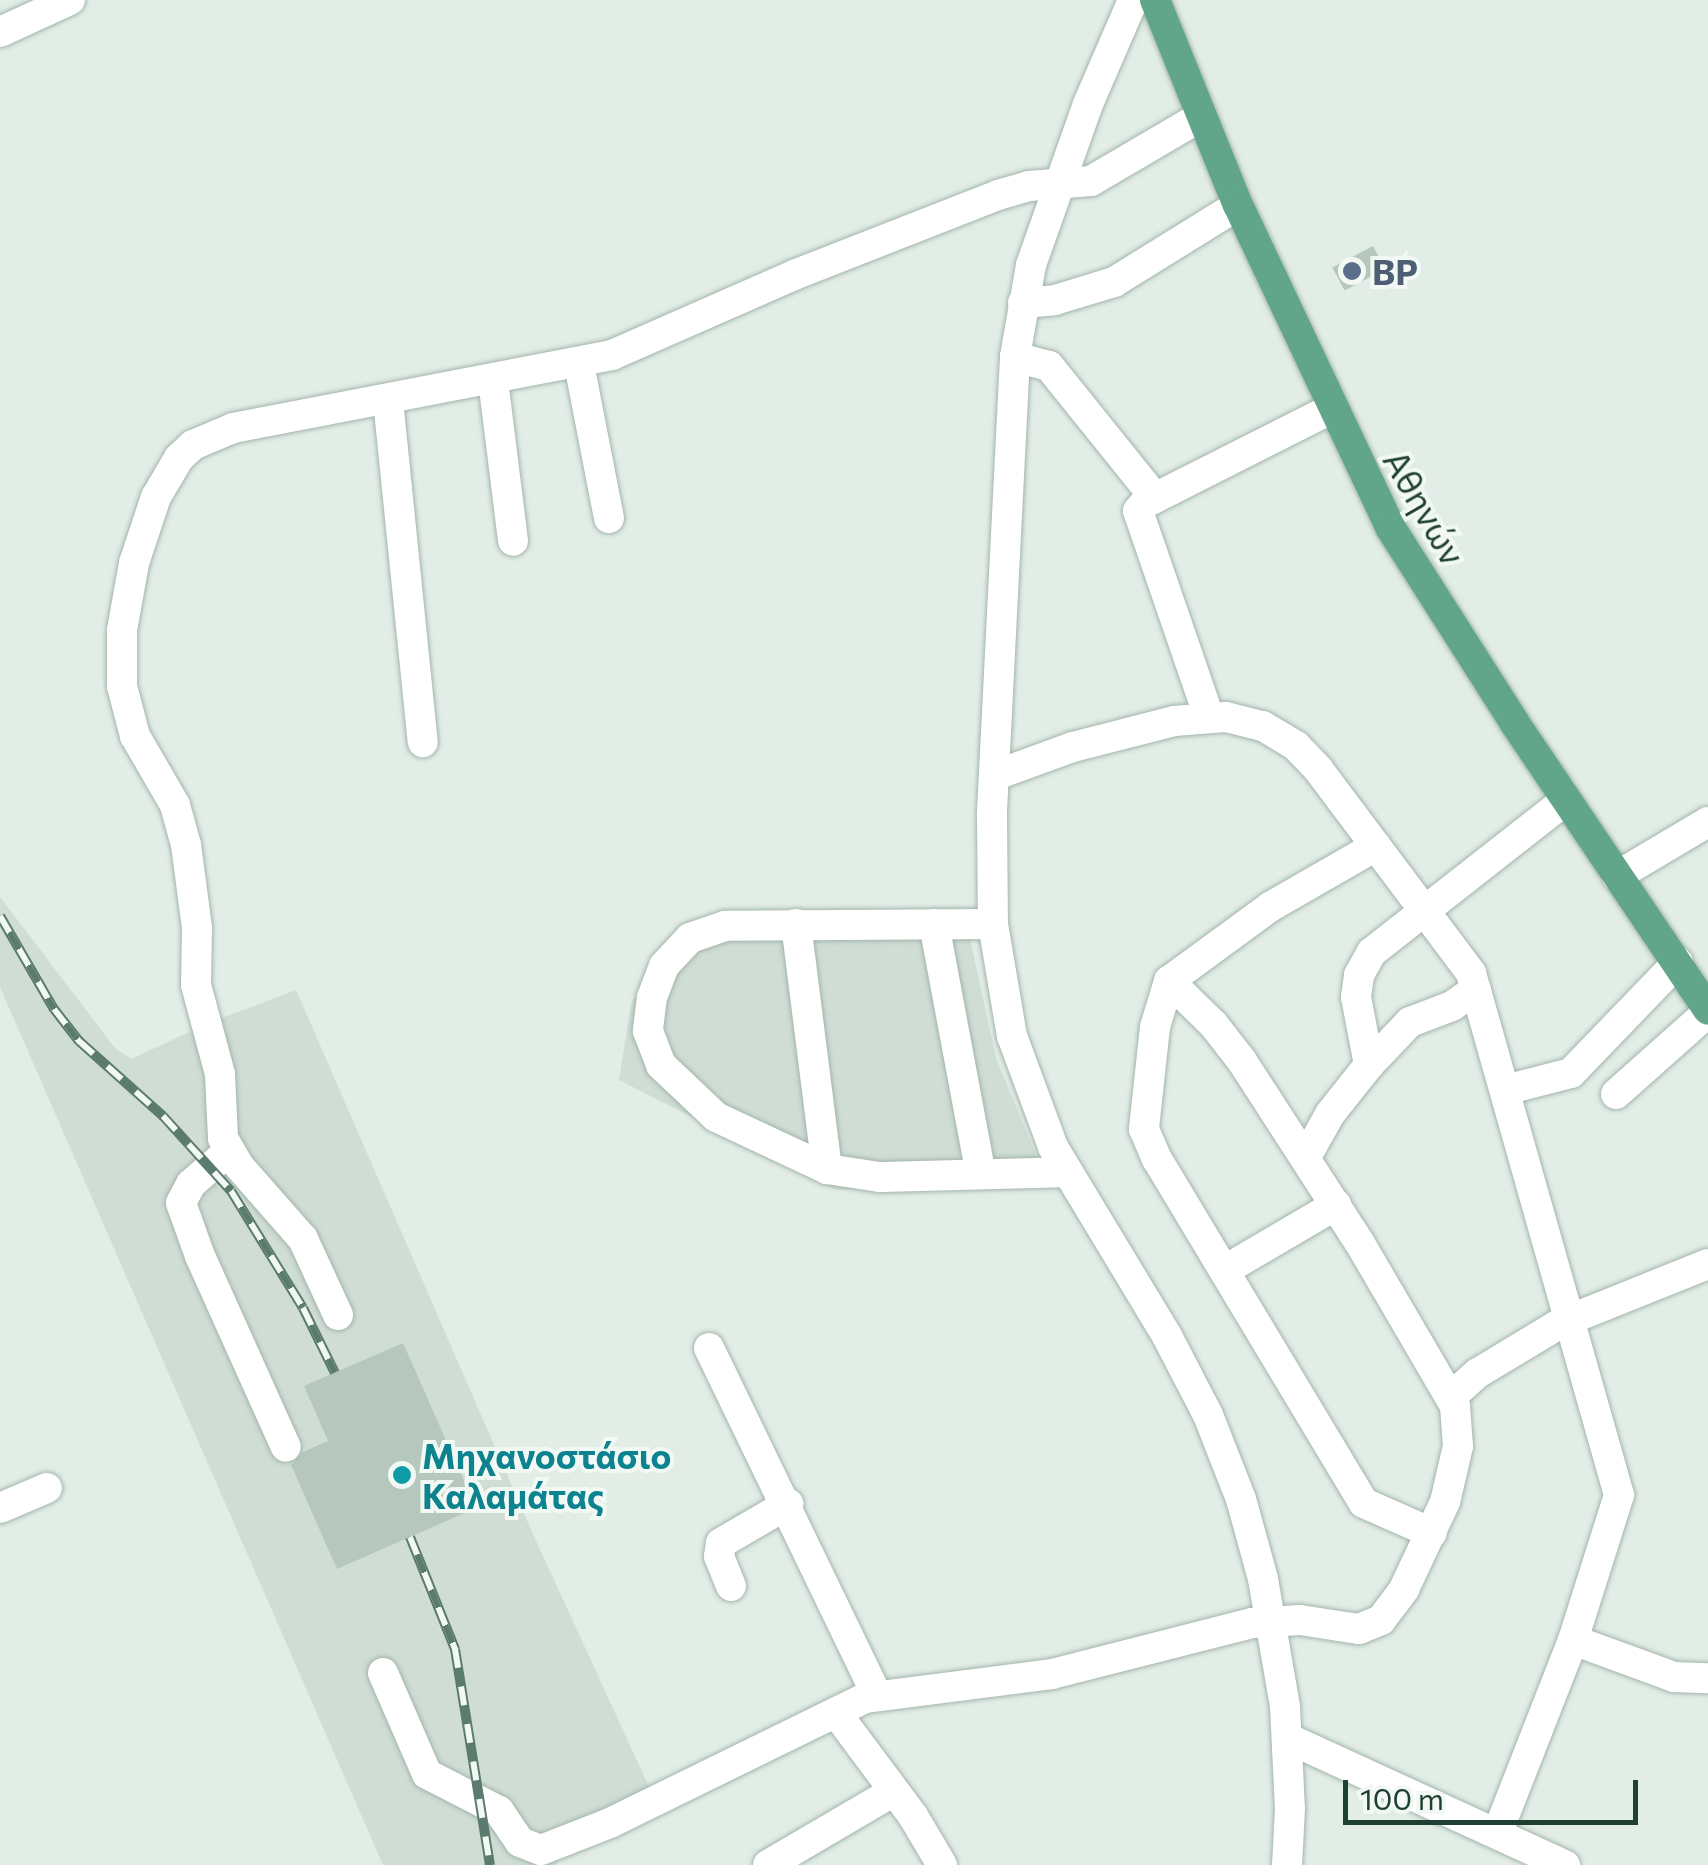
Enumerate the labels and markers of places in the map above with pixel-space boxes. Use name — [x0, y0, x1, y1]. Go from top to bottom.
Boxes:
place label: BP — [1372, 250, 1418, 292]
marker: BP — [1341, 260, 1363, 282]
place label: Μηχανοστάσιο Καλαμάτας — [422, 1434, 671, 1516]
marker: Μηχανοστάσιο Καλαμάτας — [391, 1464, 413, 1486]

